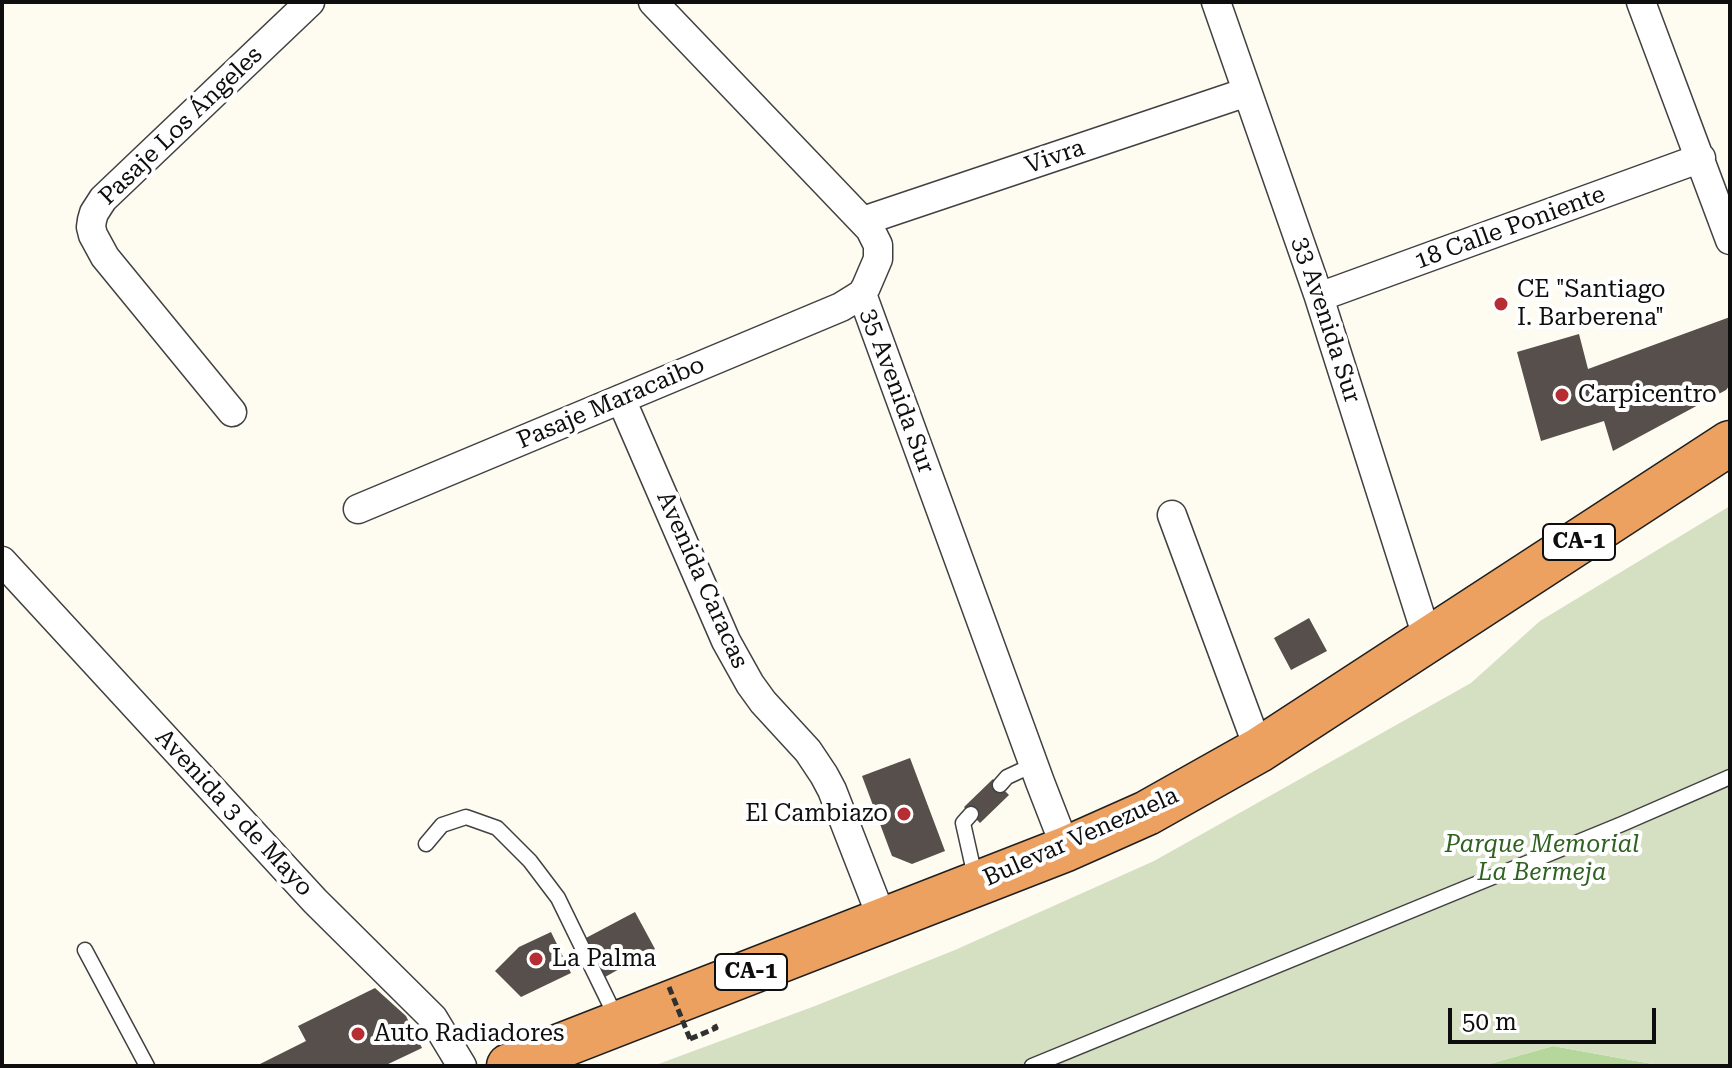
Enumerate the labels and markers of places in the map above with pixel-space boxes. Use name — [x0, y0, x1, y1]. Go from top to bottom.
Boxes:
place label: CE "Santiago I. Barberena" — [1517, 276, 1665, 332]
marker: CE "Santiago I. Barberena" — [1492, 295, 1510, 313]
place label: Carpicentro — [1578, 381, 1717, 409]
marker: Carpicentro — [1553, 386, 1571, 404]
place label: El Cambiazo — [745, 800, 888, 828]
marker: El Cambiazo — [895, 805, 913, 823]
place label: La Palma — [552, 945, 656, 973]
marker: La Palma — [527, 950, 545, 968]
place label: Auto Radiadores — [374, 1020, 564, 1048]
marker: Auto Radiadores — [349, 1025, 367, 1043]

